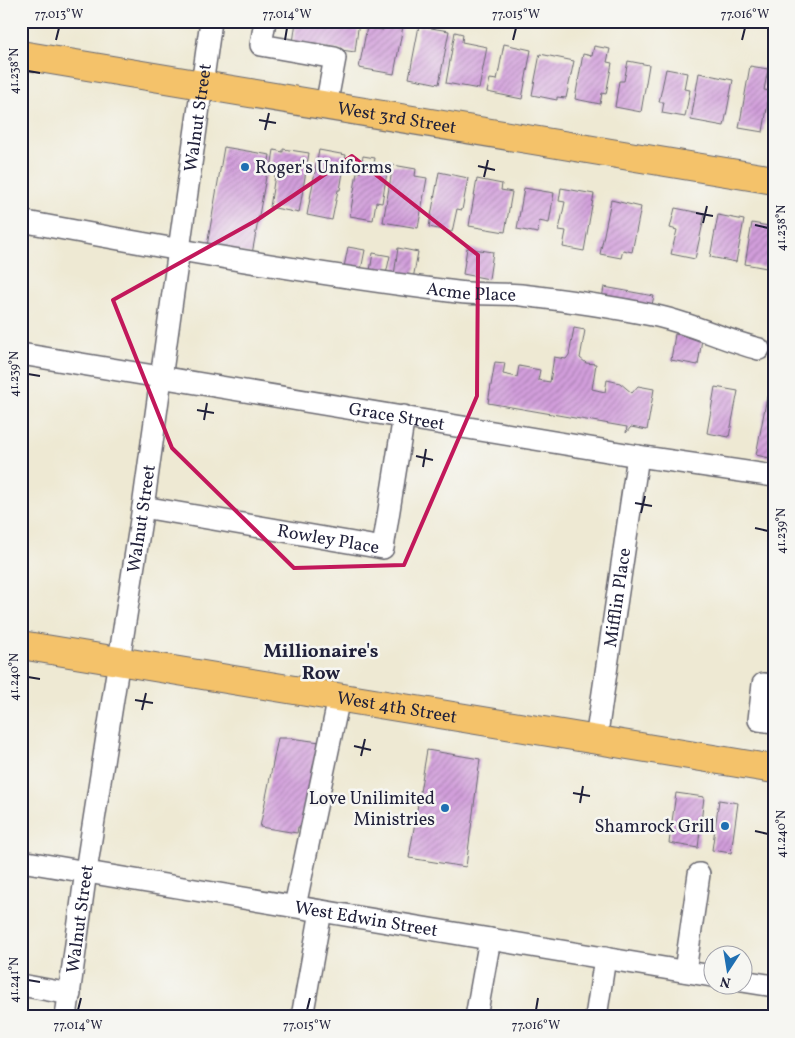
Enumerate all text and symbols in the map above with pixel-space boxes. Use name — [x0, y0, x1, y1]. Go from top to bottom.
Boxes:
text: 77.013°W — [35, 7, 83, 23]
text: 77.014°W — [262, 7, 312, 23]
text: 77.015°W — [492, 7, 540, 23]
text: 77.016°W — [721, 7, 769, 23]
text: 41.238°N — [7, 48, 23, 94]
street label: Walnut Street — [179, 62, 219, 174]
street label: West 3rd Street — [335, 97, 458, 141]
place label: Roger's Uniforms — [255, 156, 392, 181]
marker: Roger's Uniforms — [239, 161, 251, 173]
text: 41.238°N — [774, 205, 790, 251]
street label: Acme Place — [425, 277, 517, 309]
text: 41.239°N — [7, 351, 23, 397]
street label: Grace Street — [347, 397, 447, 438]
street label: Walnut Street — [122, 463, 163, 575]
text: 41.239°N — [774, 508, 790, 554]
street label: Rowley Place — [275, 519, 381, 561]
street label: Mifflin Place — [599, 546, 638, 649]
district label: Millionaire's Row — [263, 639, 379, 687]
text: 41.240°N — [7, 653, 23, 701]
street label: West 4th Street — [335, 686, 459, 731]
place label: Love Unilimited Ministries — [309, 787, 435, 833]
marker: Love Unilimited Ministries — [439, 802, 451, 814]
text: 41.240°N — [774, 810, 790, 858]
place label: Shamrock Grill — [594, 815, 715, 840]
marker: Shamrock Grill — [719, 820, 731, 832]
street label: Walnut Street — [61, 863, 101, 975]
street label: West Edwin Street — [293, 896, 439, 944]
north arrow — [702, 946, 752, 996]
text: 41.241°N — [7, 957, 23, 1003]
text: N — [719, 971, 733, 992]
text: 77.014°W — [53, 1018, 103, 1034]
text: 77.015°W — [283, 1018, 331, 1034]
text: 77.016°W — [512, 1018, 560, 1034]

